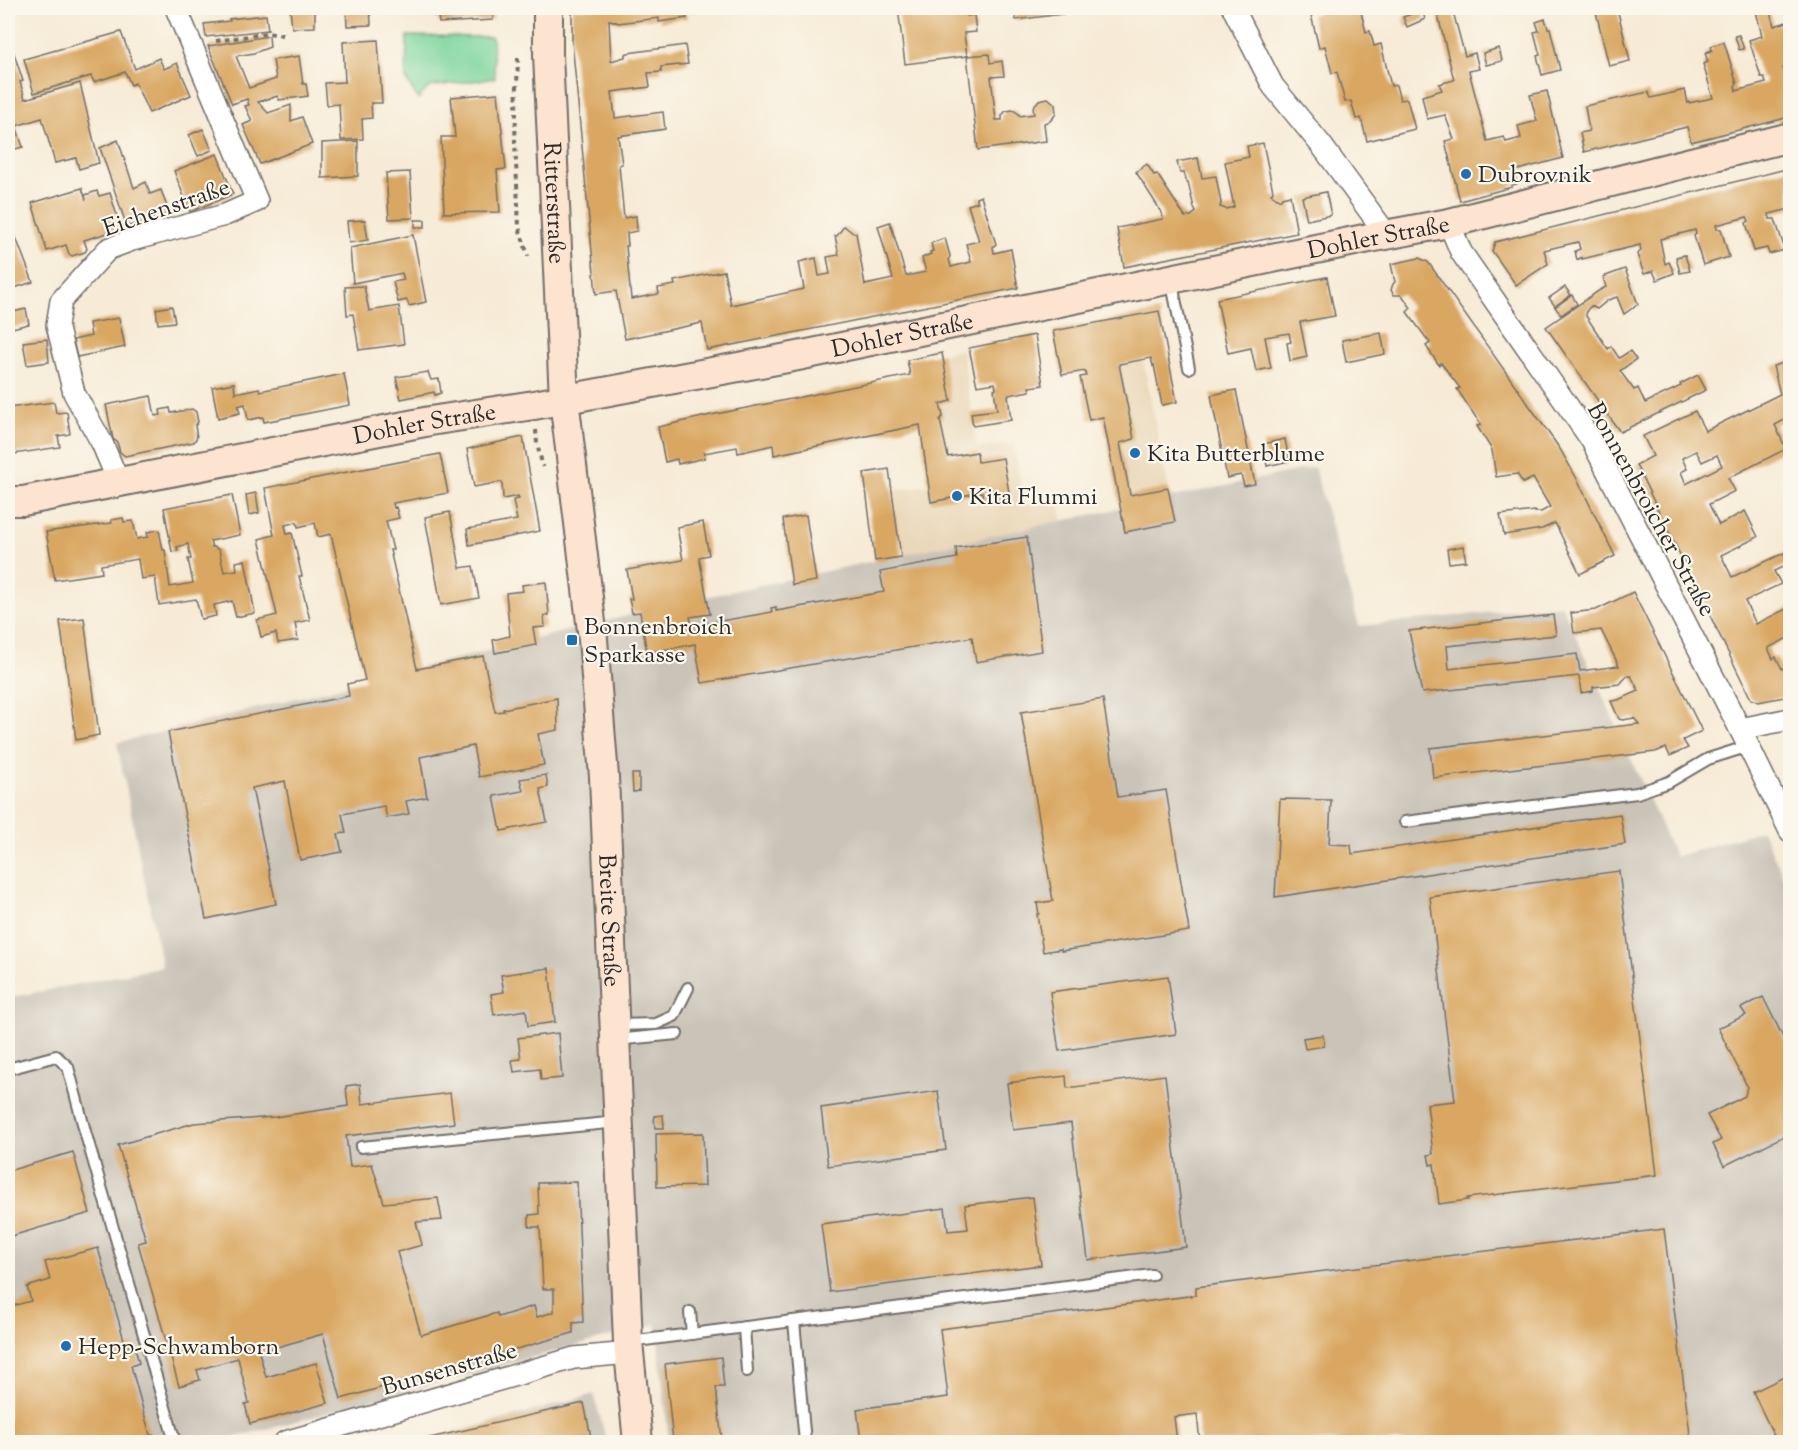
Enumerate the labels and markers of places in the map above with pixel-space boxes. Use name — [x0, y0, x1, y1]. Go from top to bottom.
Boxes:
place label: Dubrovnik — [1478, 159, 1592, 193]
marker: Dubrovnik — [1459, 167, 1473, 181]
place label: Kita Butterblume — [1147, 438, 1325, 472]
marker: Kita Butterblume — [1128, 446, 1142, 460]
place label: Kita Flummi — [969, 481, 1098, 515]
marker: Kita Flummi — [950, 489, 964, 503]
place label: Bonnenbroich Sparkasse — [584, 611, 732, 673]
marker: Bonnenbroich Sparkasse — [565, 633, 579, 647]
place label: Hepp-Schwamborn — [78, 1331, 279, 1365]
marker: Hepp-Schwamborn — [59, 1339, 73, 1353]

